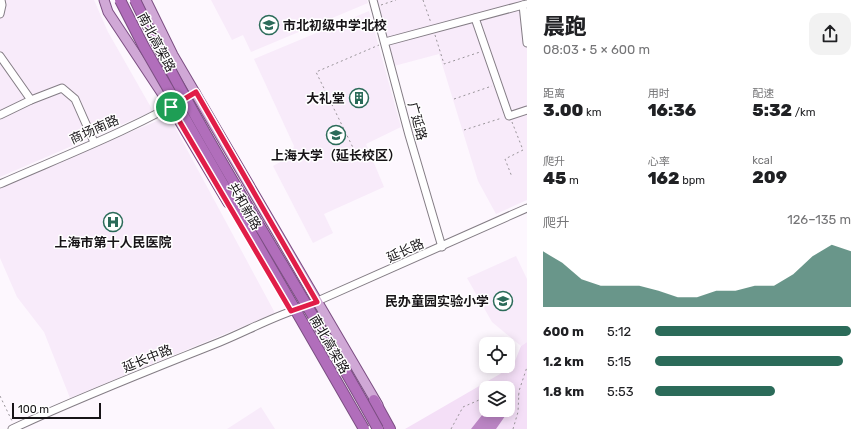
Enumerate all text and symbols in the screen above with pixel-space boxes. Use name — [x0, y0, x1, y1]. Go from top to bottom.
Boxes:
street label: 南北高架路 — [135, 10, 178, 74]
text: 晨跑 — [543, 13, 587, 40]
button: share — [809, 13, 851, 55]
school or university icon: 市北初级中学北校 — [258, 14, 280, 36]
place label: 市北初级中学北校 — [283, 18, 387, 33]
text: 08:03 · 5 × 600 m — [543, 42, 650, 57]
building icon: 大礼堂 — [348, 87, 370, 109]
text: 距离 — [543, 87, 565, 100]
text: 用时 — [648, 87, 670, 100]
text: 配速 — [752, 87, 774, 100]
pin — [154, 90, 188, 124]
place label: 大礼堂 — [306, 91, 345, 106]
icon: arrive — [160, 96, 182, 118]
street label: 广延路 — [405, 100, 430, 142]
text: 3.00 — [543, 100, 583, 120]
text: 16:36 — [648, 100, 696, 120]
text: 5:32 — [752, 100, 792, 120]
text: km — [583, 106, 602, 119]
text: /km — [792, 106, 816, 119]
street label: 商场南路 — [67, 112, 121, 147]
school or university icon: 上海大学（延长校区） — [325, 124, 347, 146]
place label: 上海大学（延长校区） — [271, 148, 401, 163]
text: kcal — [752, 154, 773, 167]
text: 爬升 — [543, 155, 565, 168]
text: 心率 — [648, 155, 670, 168]
text: 209 — [752, 167, 787, 187]
text: 45 — [543, 168, 566, 188]
text: 162 — [648, 168, 680, 188]
text: m — [566, 174, 579, 187]
text: bpm — [680, 174, 705, 187]
street label: 共和新路 — [225, 180, 264, 233]
hospital icon: 上海市第十人民医院 — [102, 211, 124, 233]
text: 126–135 m — [787, 212, 851, 227]
text: 爬升 — [543, 215, 569, 230]
place label: 上海市第十人民医院 — [54, 235, 172, 250]
street label: 延长路 — [384, 236, 426, 265]
school or university icon: 民办童园实验小学 — [492, 290, 514, 312]
place label: 民办童园实验小学 — [385, 294, 489, 309]
street label: 南北高架路 — [307, 312, 352, 376]
text: 600 m — [543, 324, 584, 339]
text: 5:12 — [607, 324, 631, 339]
map controls — [479, 337, 515, 417]
button: locate — [479, 337, 515, 373]
street label: 延长中路 — [120, 342, 174, 375]
text: 1.2 km — [543, 354, 584, 369]
text: 5:15 — [607, 354, 631, 369]
button: layers — [479, 381, 515, 417]
text: 1.8 km — [543, 384, 584, 399]
text: 5:53 — [607, 384, 634, 399]
scale bar — [12, 401, 101, 420]
text: 100 m — [18, 403, 49, 416]

